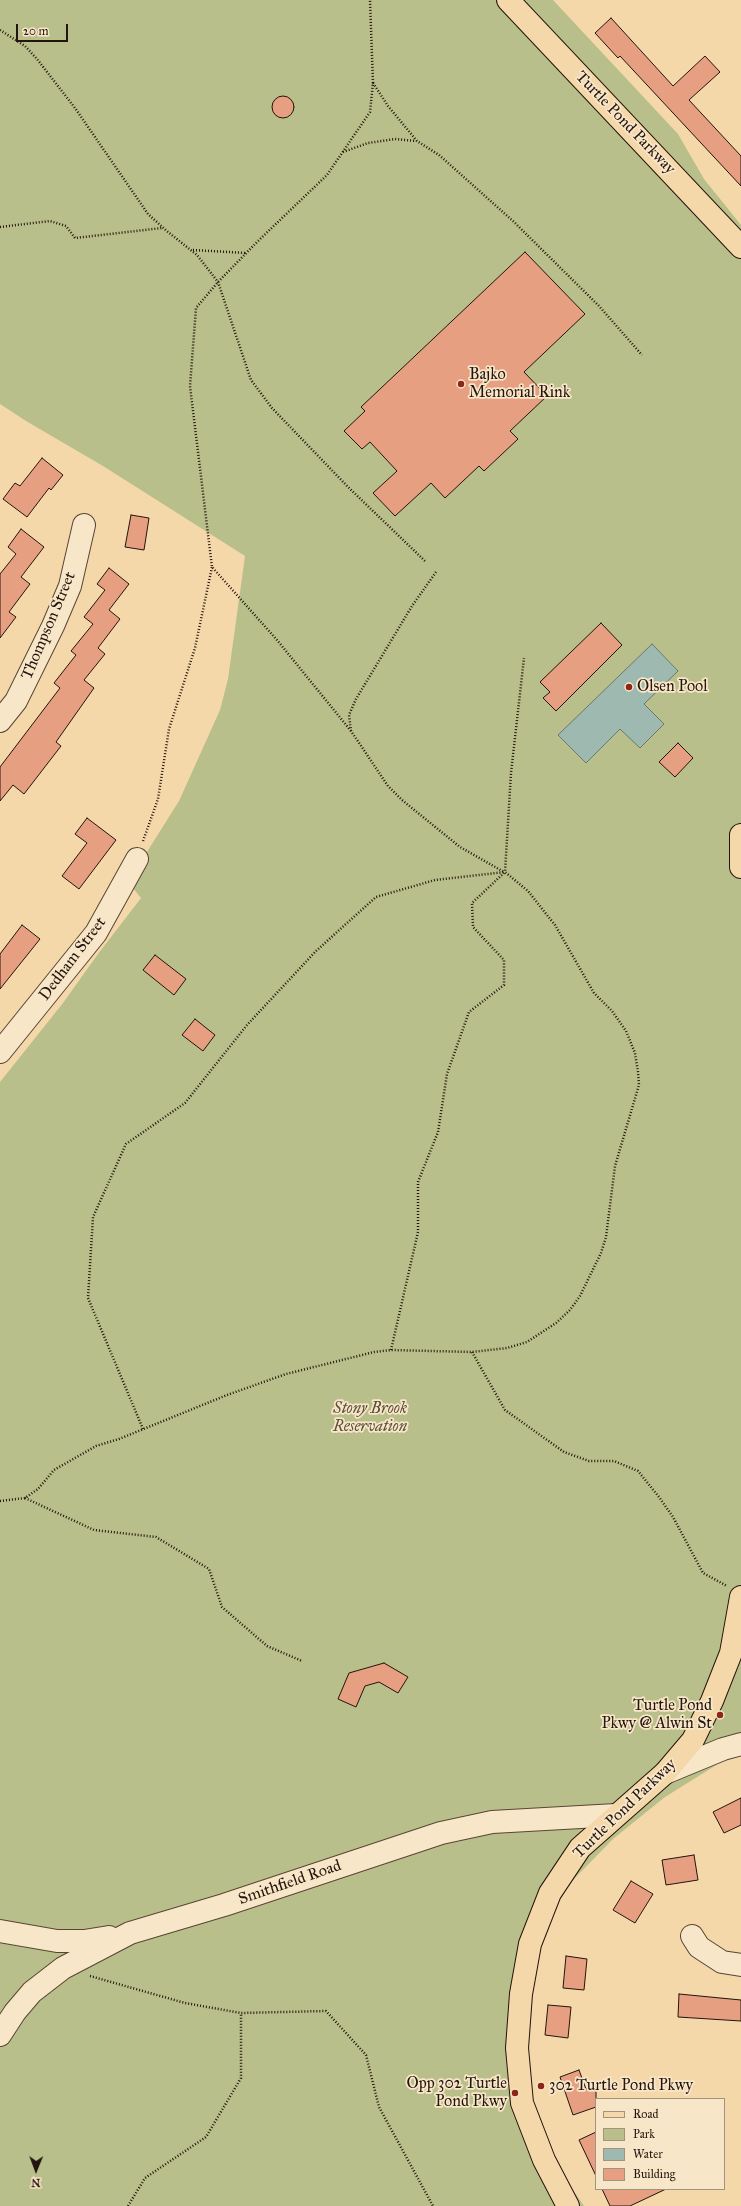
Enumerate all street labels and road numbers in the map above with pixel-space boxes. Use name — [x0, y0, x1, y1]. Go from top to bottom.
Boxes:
street label: Turtle Pond Parkway — [571, 67, 679, 179]
street label: Thompson Street — [18, 569, 80, 683]
street label: Dedham Street — [35, 913, 111, 1005]
street label: Turtle Pond Parkway — [569, 1755, 681, 1863]
street label: Smithfield Road — [236, 1856, 344, 1910]

